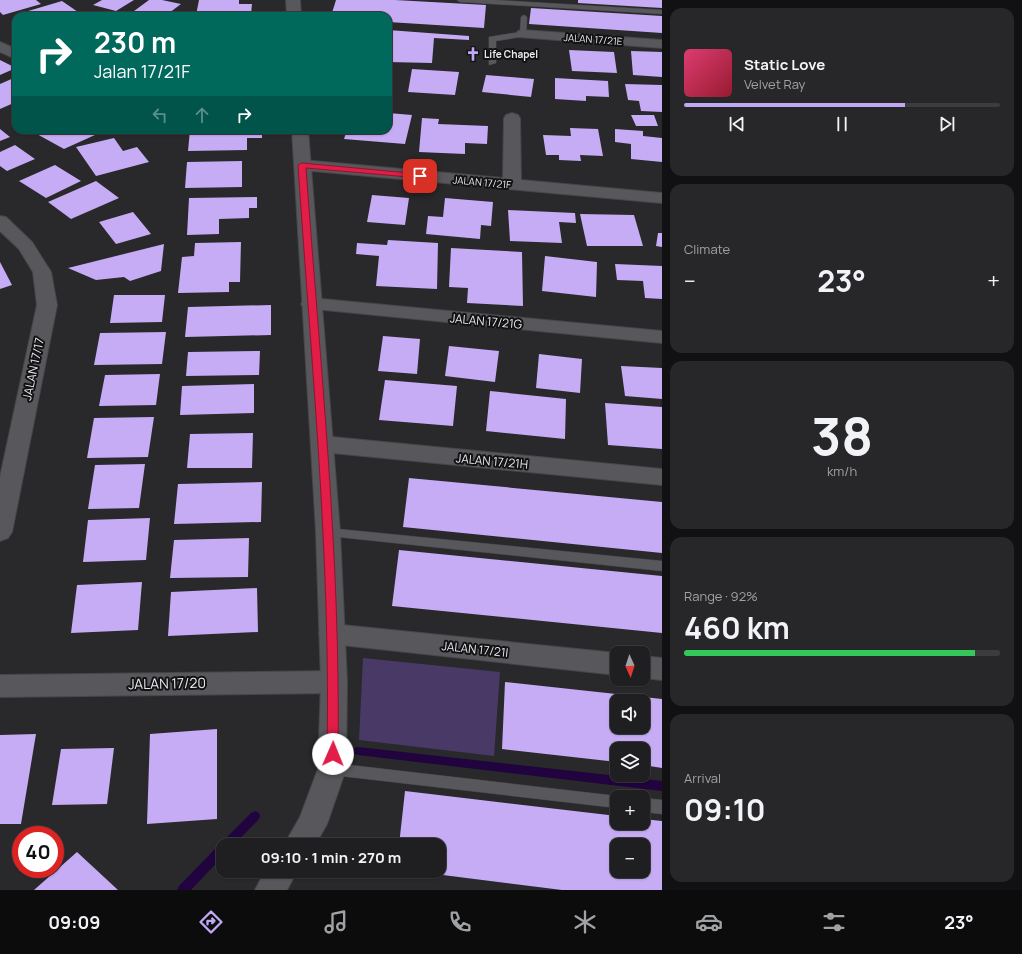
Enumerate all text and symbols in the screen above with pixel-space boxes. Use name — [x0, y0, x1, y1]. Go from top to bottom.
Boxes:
text: 230 m — [94, 23, 176, 61]
icon: right — [28, 28, 80, 80]
street label: JALAN 17/21E — [563, 30, 623, 48]
church icon: Life Chapel — [465, 46, 481, 62]
place label: Life Chapel — [484, 47, 538, 61]
text: Static Love — [744, 54, 825, 75]
text: Jalan 17/21F — [94, 59, 190, 83]
text: Velvet Ray — [744, 75, 805, 93]
icon: left — [149, 104, 171, 126]
icon: ahead — [191, 104, 213, 126]
icon: right — [233, 104, 255, 126]
icon: previous — [726, 113, 748, 135]
icon: pause — [831, 113, 853, 135]
icon: next — [936, 113, 958, 135]
pin — [403, 159, 437, 193]
icon: arrive — [409, 165, 431, 187]
street label: JALAN 17/21F — [452, 172, 512, 192]
text: Climate — [684, 240, 730, 258]
text: 23° — [817, 260, 866, 301]
text: − — [684, 266, 696, 296]
text: + — [987, 266, 1000, 296]
street label: JALAN 17/21G — [449, 309, 523, 333]
street label: JALAN 17/17 — [18, 336, 48, 402]
text: 38 — [811, 400, 873, 471]
street label: JALAN 17/21H — [455, 449, 529, 473]
text: km/h — [827, 462, 857, 480]
text: Range · 92% — [684, 587, 758, 605]
text: 460 km — [684, 607, 790, 648]
street label: JALAN 17/21I — [441, 637, 509, 661]
north arrow — [610, 646, 650, 686]
map controls — [610, 646, 650, 878]
street label: JALAN 17/20 — [128, 673, 206, 693]
button: sound — [610, 694, 650, 734]
position arrow — [312, 733, 354, 775]
button: layers — [610, 742, 650, 782]
text: Arrival — [684, 769, 721, 787]
text: 09:10 — [684, 789, 766, 830]
button: + — [610, 790, 650, 830]
speed limit sign: 40 — [12, 826, 64, 878]
button: − — [610, 838, 650, 878]
text: 09:10 · 1 min · 270 m — [261, 847, 401, 868]
icon: directions — [197, 908, 225, 936]
icon: music — [322, 908, 350, 936]
icon: phone — [446, 908, 474, 936]
icon: climate — [571, 908, 599, 936]
icon: car — [695, 908, 723, 936]
icon: filters — [820, 908, 848, 936]
text: 09:09 — [48, 910, 101, 934]
text: 23° — [944, 910, 974, 934]

